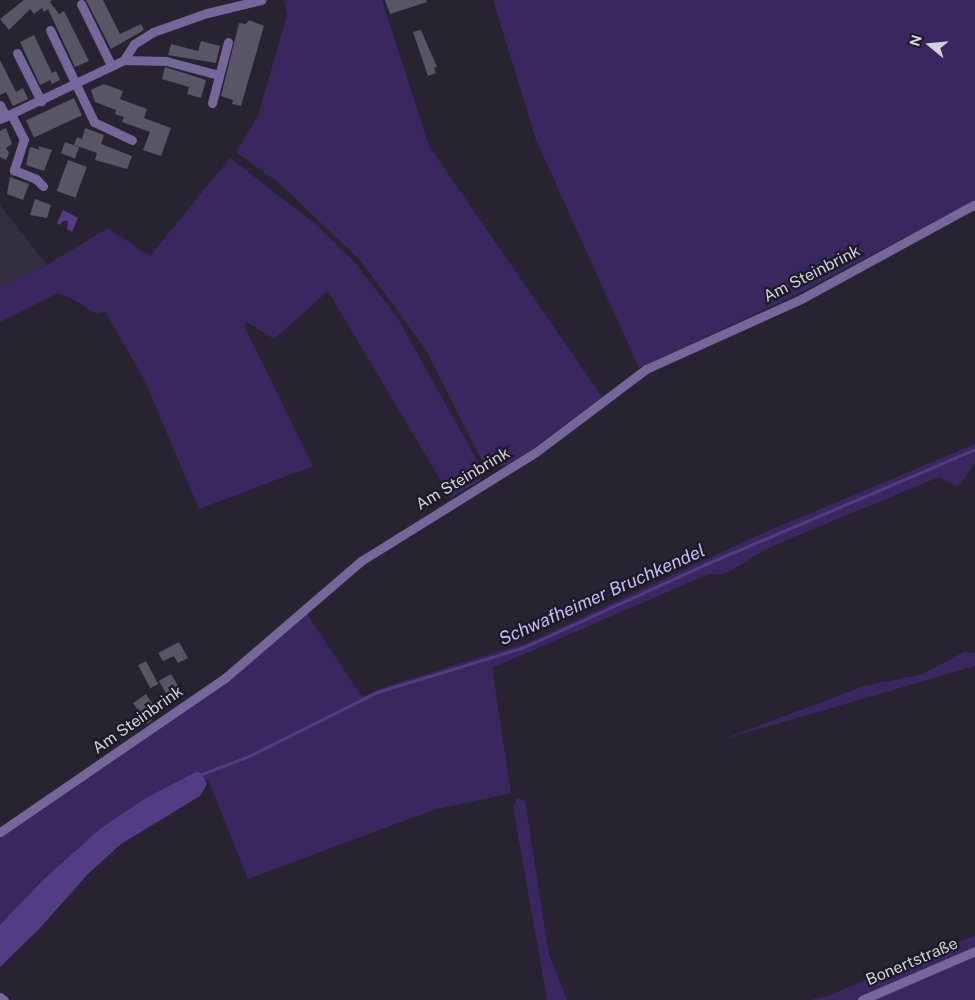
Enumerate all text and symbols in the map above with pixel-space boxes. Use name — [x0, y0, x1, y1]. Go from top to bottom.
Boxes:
north arrow — [905, 20, 955, 70]
text: N — [906, 33, 925, 48]
street label: Am Steinbrink — [760, 241, 864, 307]
street label: Am Steinbrink — [413, 443, 513, 515]
water label: Schwafheimer Bruchkendel — [496, 540, 708, 650]
street label: Am Steinbrink — [89, 682, 187, 758]
street label: Bonertstraße — [863, 934, 961, 990]

